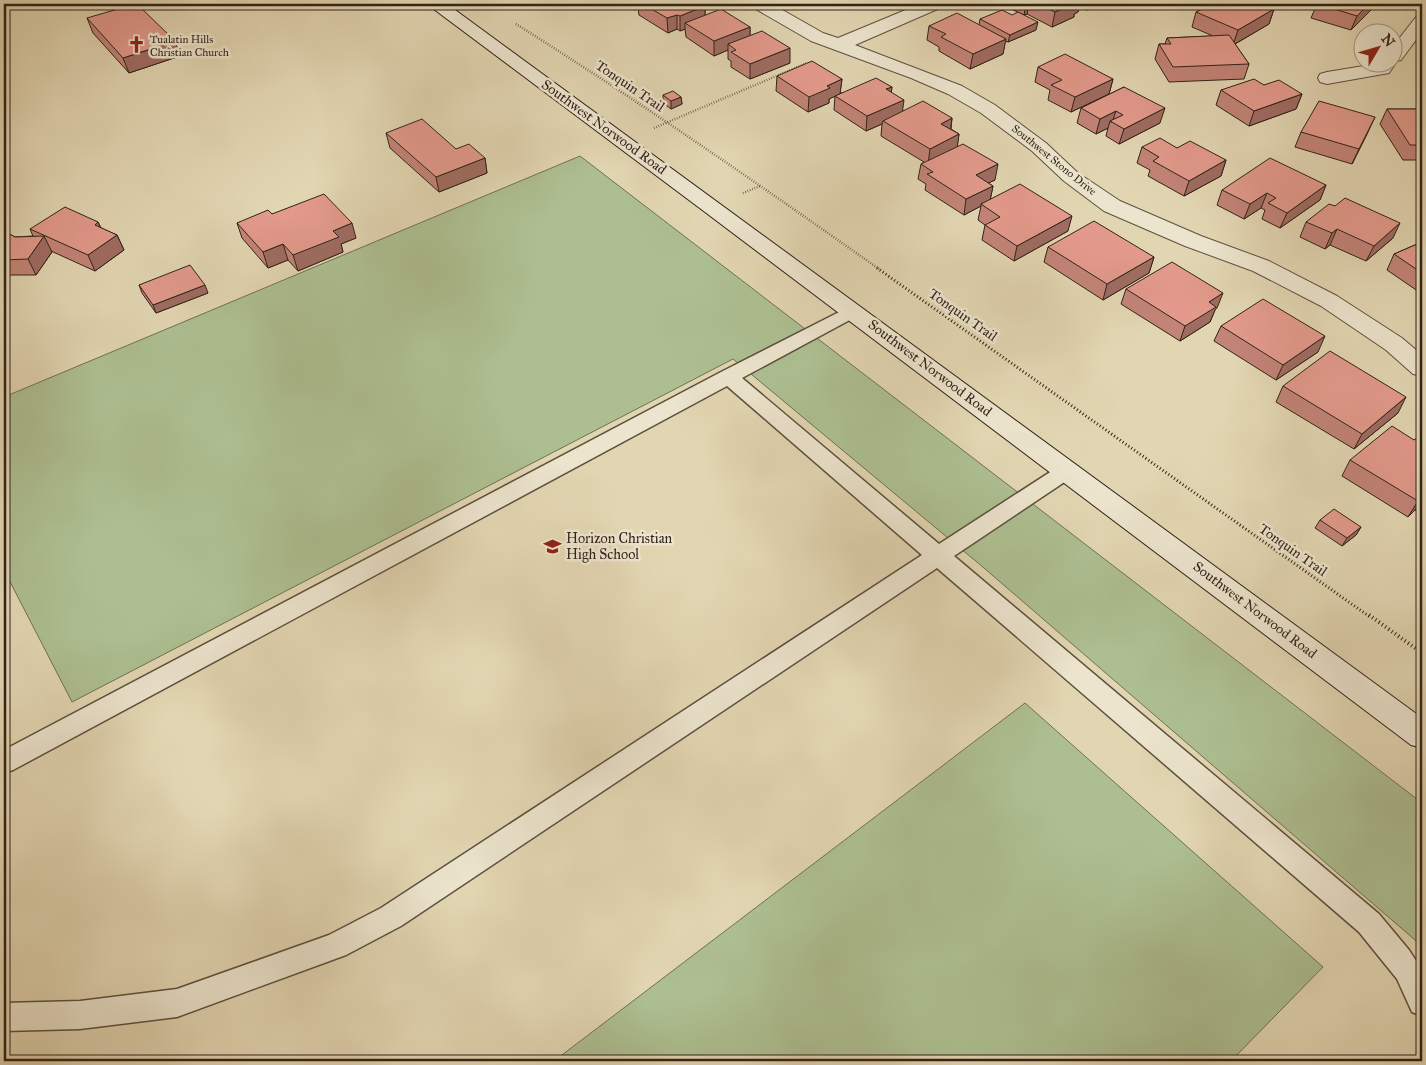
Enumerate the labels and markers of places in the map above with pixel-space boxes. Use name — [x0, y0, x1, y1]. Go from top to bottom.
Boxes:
place label: Tualatin Hills Christian Church — [150, 33, 229, 59]
church icon: Tualatin Hills Christian Church — [126, 35, 146, 55]
place label: Horizon Christian High School — [566, 530, 673, 563]
school or university icon: Horizon Christian High School — [542, 536, 562, 556]

